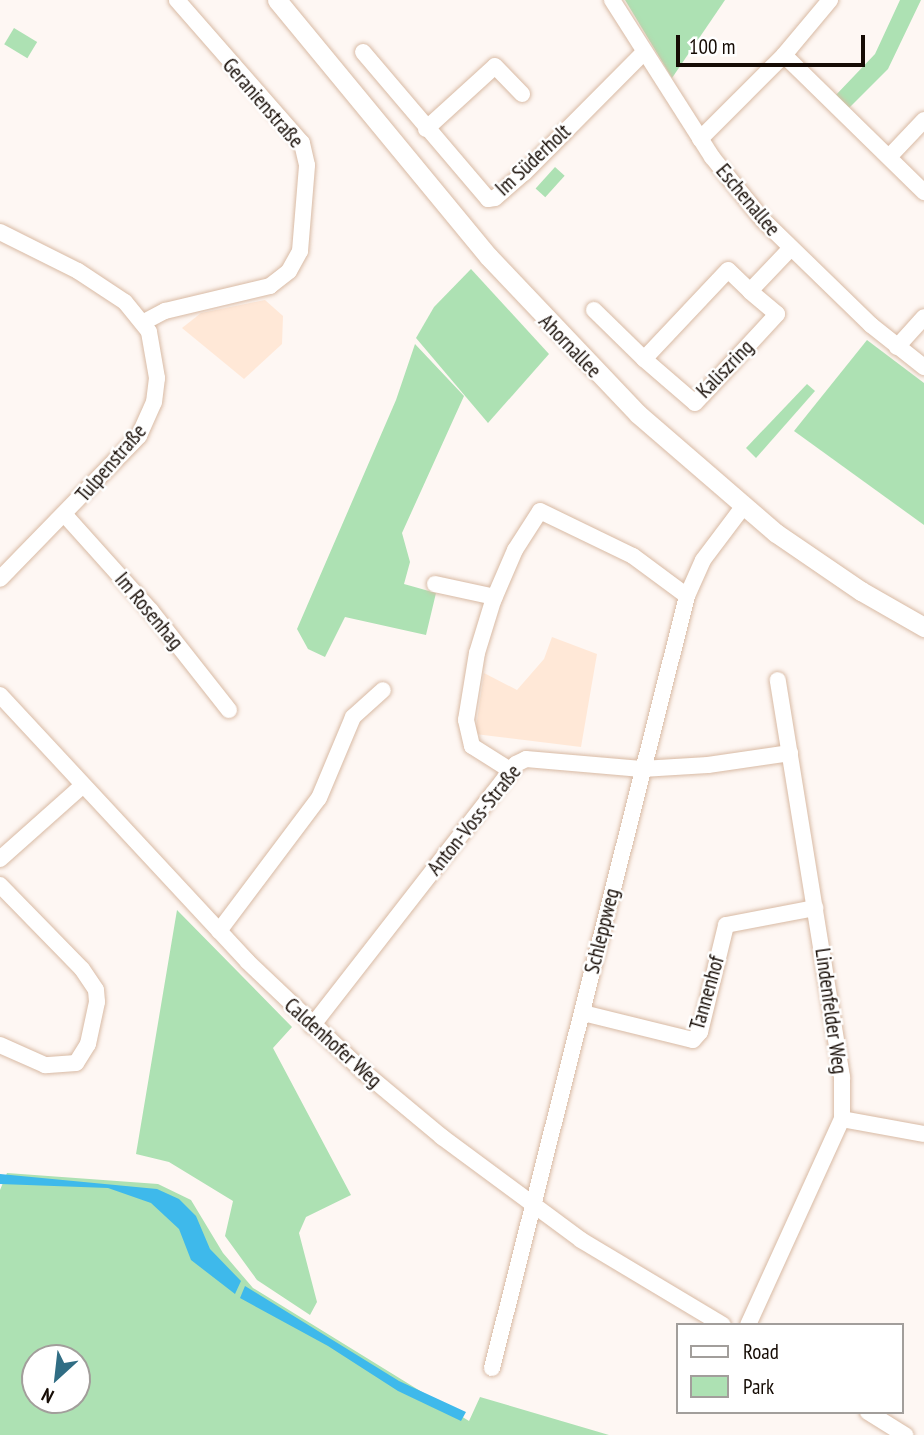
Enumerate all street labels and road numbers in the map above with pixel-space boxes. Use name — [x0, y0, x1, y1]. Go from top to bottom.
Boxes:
street label: Geranienstraße — [217, 53, 309, 153]
street label: Im Süderholt — [490, 119, 576, 201]
street label: Eschenallee — [711, 159, 785, 241]
street label: Ahornallee — [534, 309, 606, 383]
street label: Kaliszring — [691, 335, 759, 403]
street label: Tulpenstraße — [70, 419, 152, 507]
street label: Im Rosenhag — [109, 567, 189, 655]
street label: Anton-Voss-Straße — [422, 760, 526, 880]
street label: Schleppweg — [579, 886, 625, 976]
street label: Lindenfelder Weg — [810, 946, 852, 1076]
street label: Tannenhof — [684, 953, 730, 1033]
street label: Caldenhofer Weg — [279, 993, 387, 1093]

